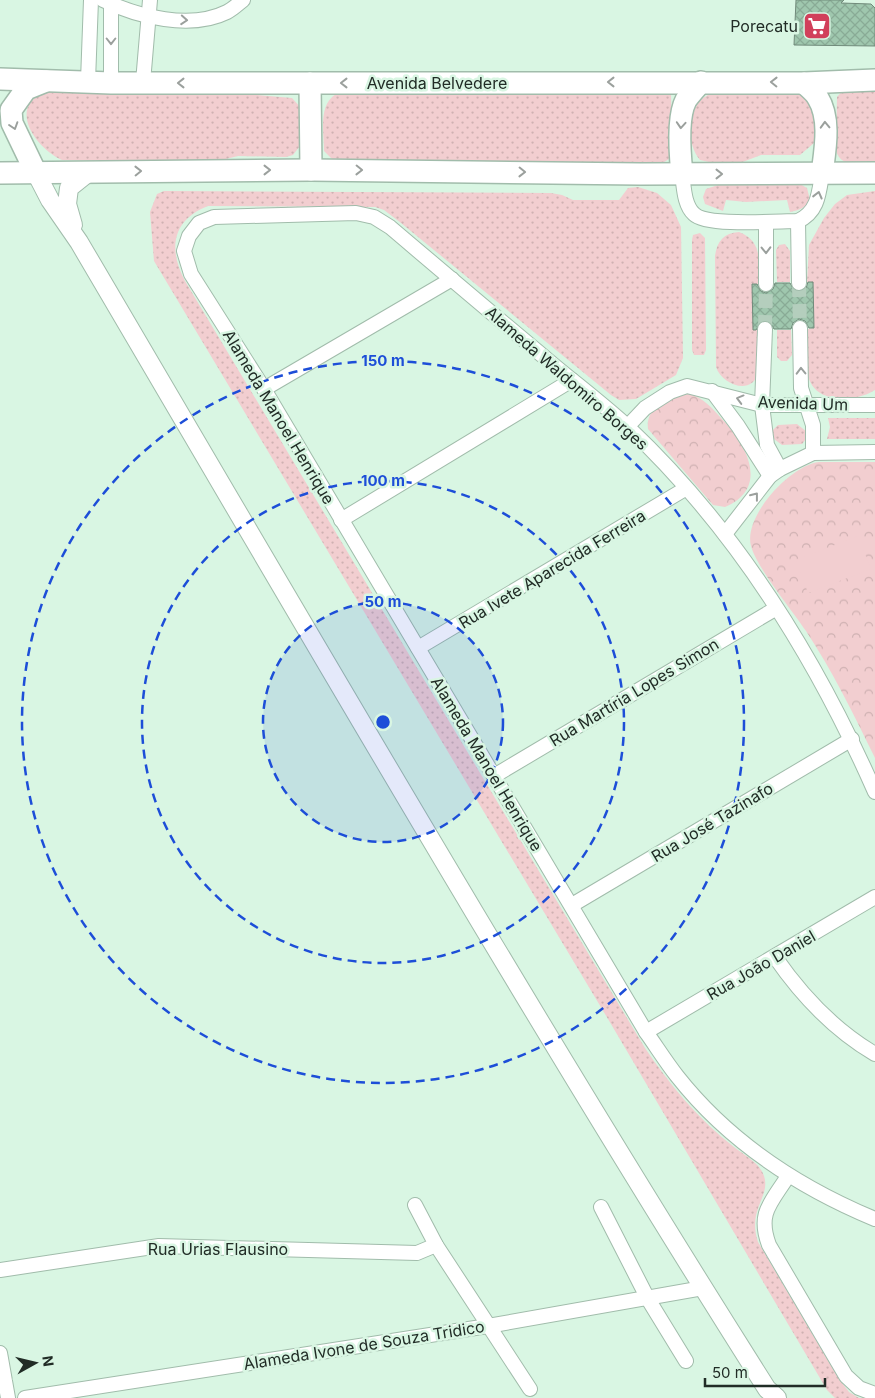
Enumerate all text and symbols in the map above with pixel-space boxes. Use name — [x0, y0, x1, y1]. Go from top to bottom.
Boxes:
supermarket icon: Porecatu — [802, 11, 832, 41]
one-way arrow — [181, 14, 189, 25]
place label: Porecatu — [730, 16, 798, 36]
one-way arrow — [106, 38, 116, 46]
street label: Avenida Belvedere — [367, 73, 507, 93]
one-way arrow — [607, 77, 615, 87]
one-way arrow — [770, 77, 778, 87]
one-way arrow — [177, 78, 185, 88]
one-way arrow — [340, 78, 348, 88]
one-way arrow — [9, 121, 19, 129]
one-way arrow — [676, 121, 687, 129]
one-way arrow — [819, 121, 830, 129]
one-way arrow — [263, 165, 271, 175]
one-way arrow — [356, 165, 364, 175]
one-way arrow — [134, 166, 142, 176]
one-way arrow — [518, 167, 526, 178]
one-way arrow — [716, 169, 724, 179]
one-way arrow — [812, 190, 823, 199]
one-way arrow — [761, 247, 771, 255]
street label: Alameda Waldomiro Borges — [482, 302, 652, 454]
street label: Alameda Manoel Henrique — [219, 326, 339, 508]
text: 150 m — [361, 351, 405, 370]
one-way arrow — [795, 367, 806, 375]
street label: Avenida Um — [757, 391, 849, 415]
one-way arrow — [736, 394, 744, 404]
text: 100 m — [361, 471, 405, 490]
one-way arrow — [749, 492, 758, 501]
street label: Rua Ivete Aparecida Ferreira — [455, 505, 649, 633]
text: 50 m — [365, 592, 401, 611]
street label: Rua Martíria Lopes Simon — [546, 634, 722, 750]
street label: Alameda Manoel Henrique — [427, 673, 547, 855]
centre of rings — [374, 713, 392, 731]
street label: Rua José Tazinafo — [647, 778, 777, 866]
street label: Rua João Daniel — [703, 926, 819, 1004]
street label: Rua Urias Flausino — [148, 1239, 288, 1259]
street label: Alameda Ivone de Souza Tridico — [242, 1316, 486, 1374]
north arrow — [10, 1338, 60, 1388]
text: N — [39, 1355, 58, 1368]
scale bar — [705, 1356, 825, 1388]
text: 50 m — [712, 1363, 748, 1382]

